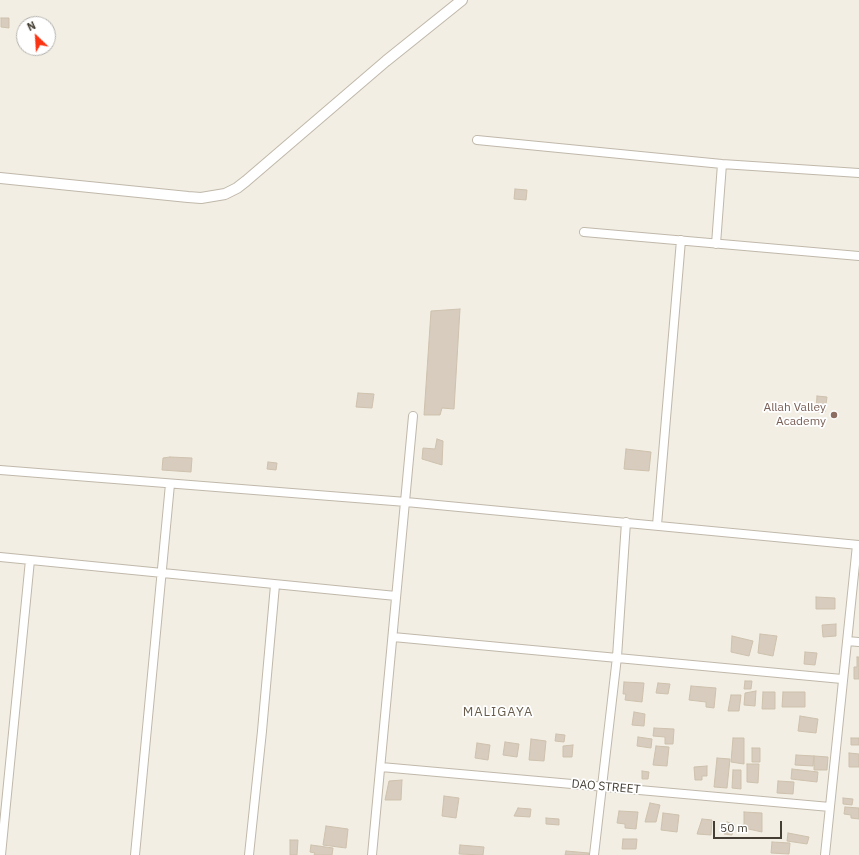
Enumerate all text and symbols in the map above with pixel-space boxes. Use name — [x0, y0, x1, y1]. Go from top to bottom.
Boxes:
north arrow — [16, 16, 56, 56]
text: N — [25, 18, 38, 34]
place label: Allah Valley Academy — [763, 401, 826, 429]
marker: Allah Valley Academy — [829, 410, 839, 420]
district label: MALIGAYA — [463, 704, 533, 720]
street label: DAO STREET — [571, 777, 641, 797]
scale bar — [715, 813, 784, 839]
text: 50 m — [720, 820, 748, 835]

